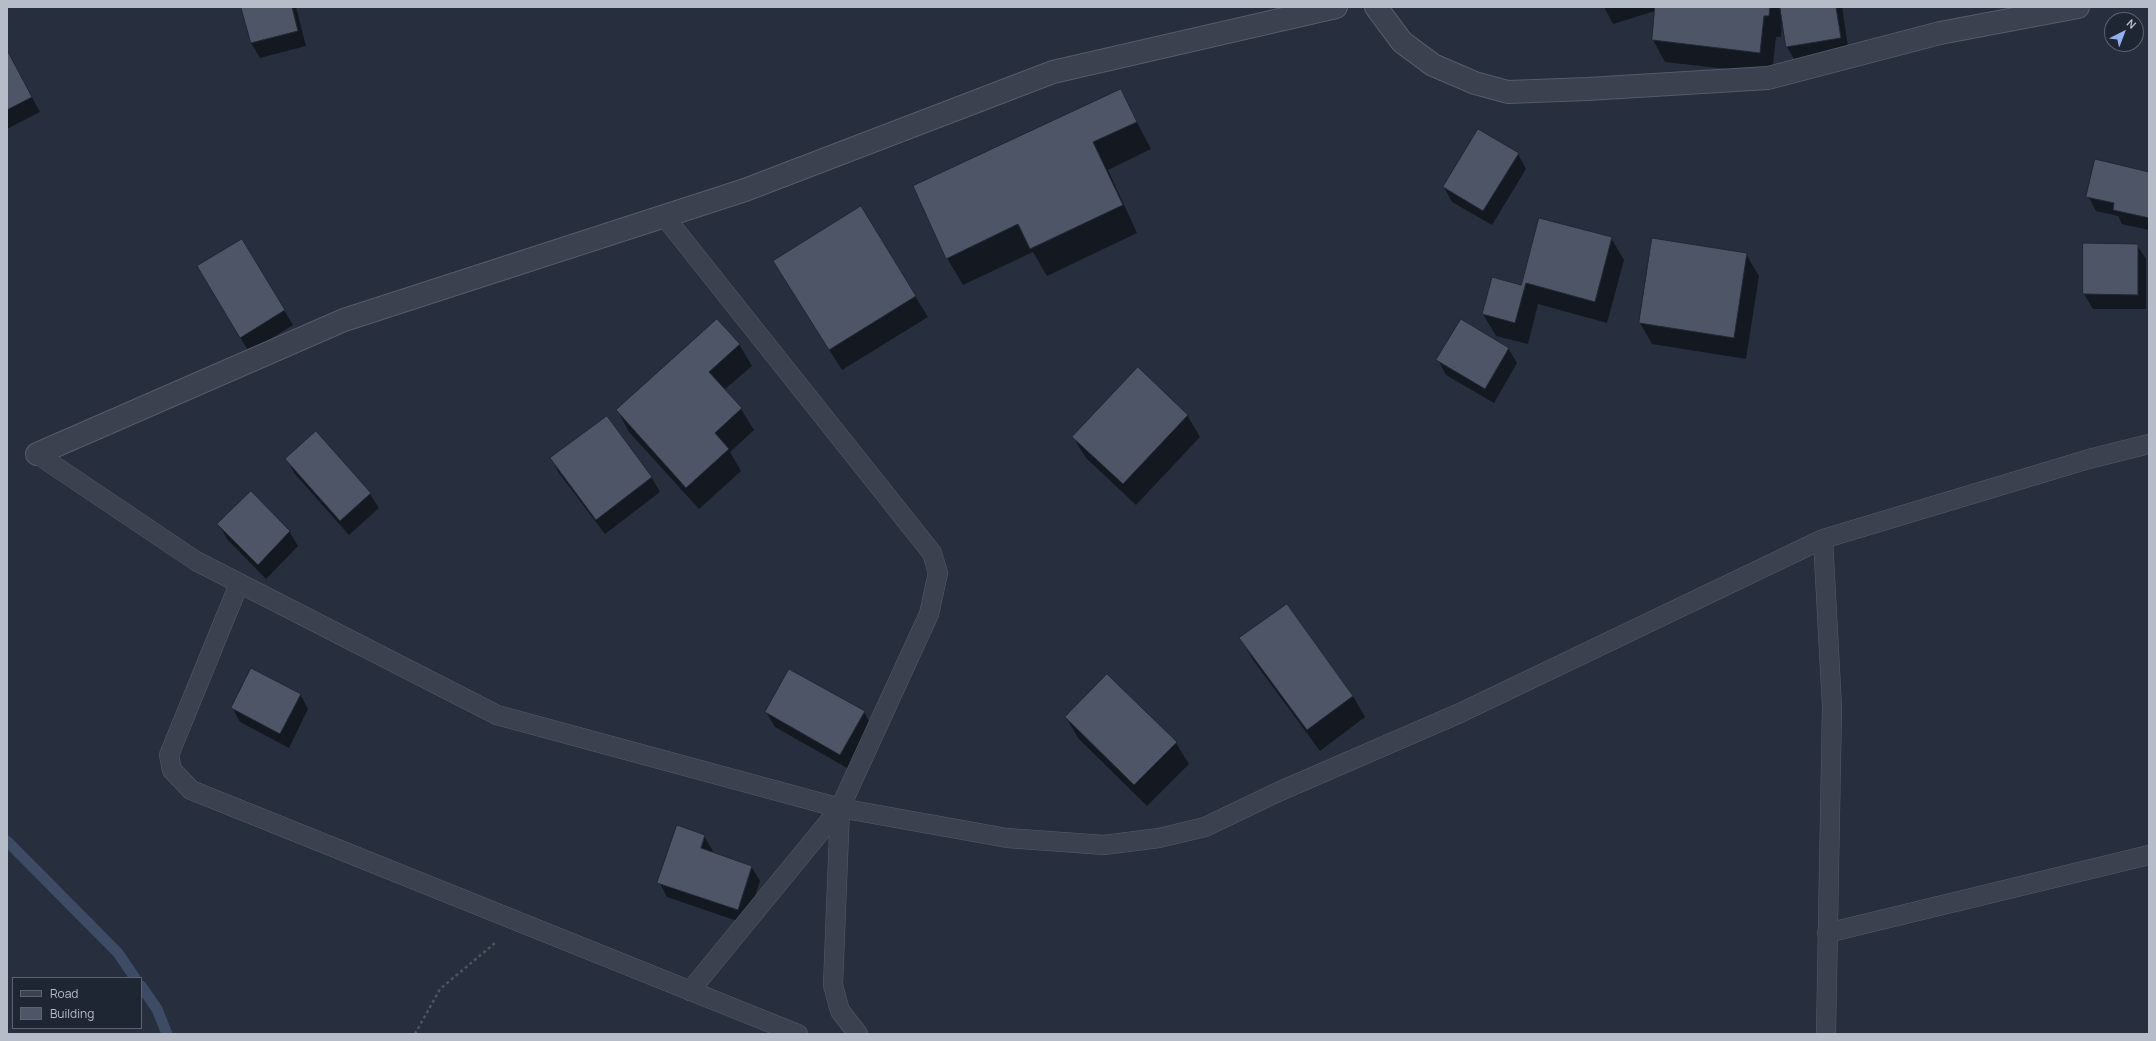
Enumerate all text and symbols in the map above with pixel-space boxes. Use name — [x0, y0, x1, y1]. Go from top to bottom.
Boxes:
north arrow — [2104, 12, 2144, 52]
text: N — [2124, 15, 2140, 32]
legend — [12, 977, 142, 1029]
text: Road — [50, 985, 78, 1002]
text: Building — [50, 1005, 94, 1022]

